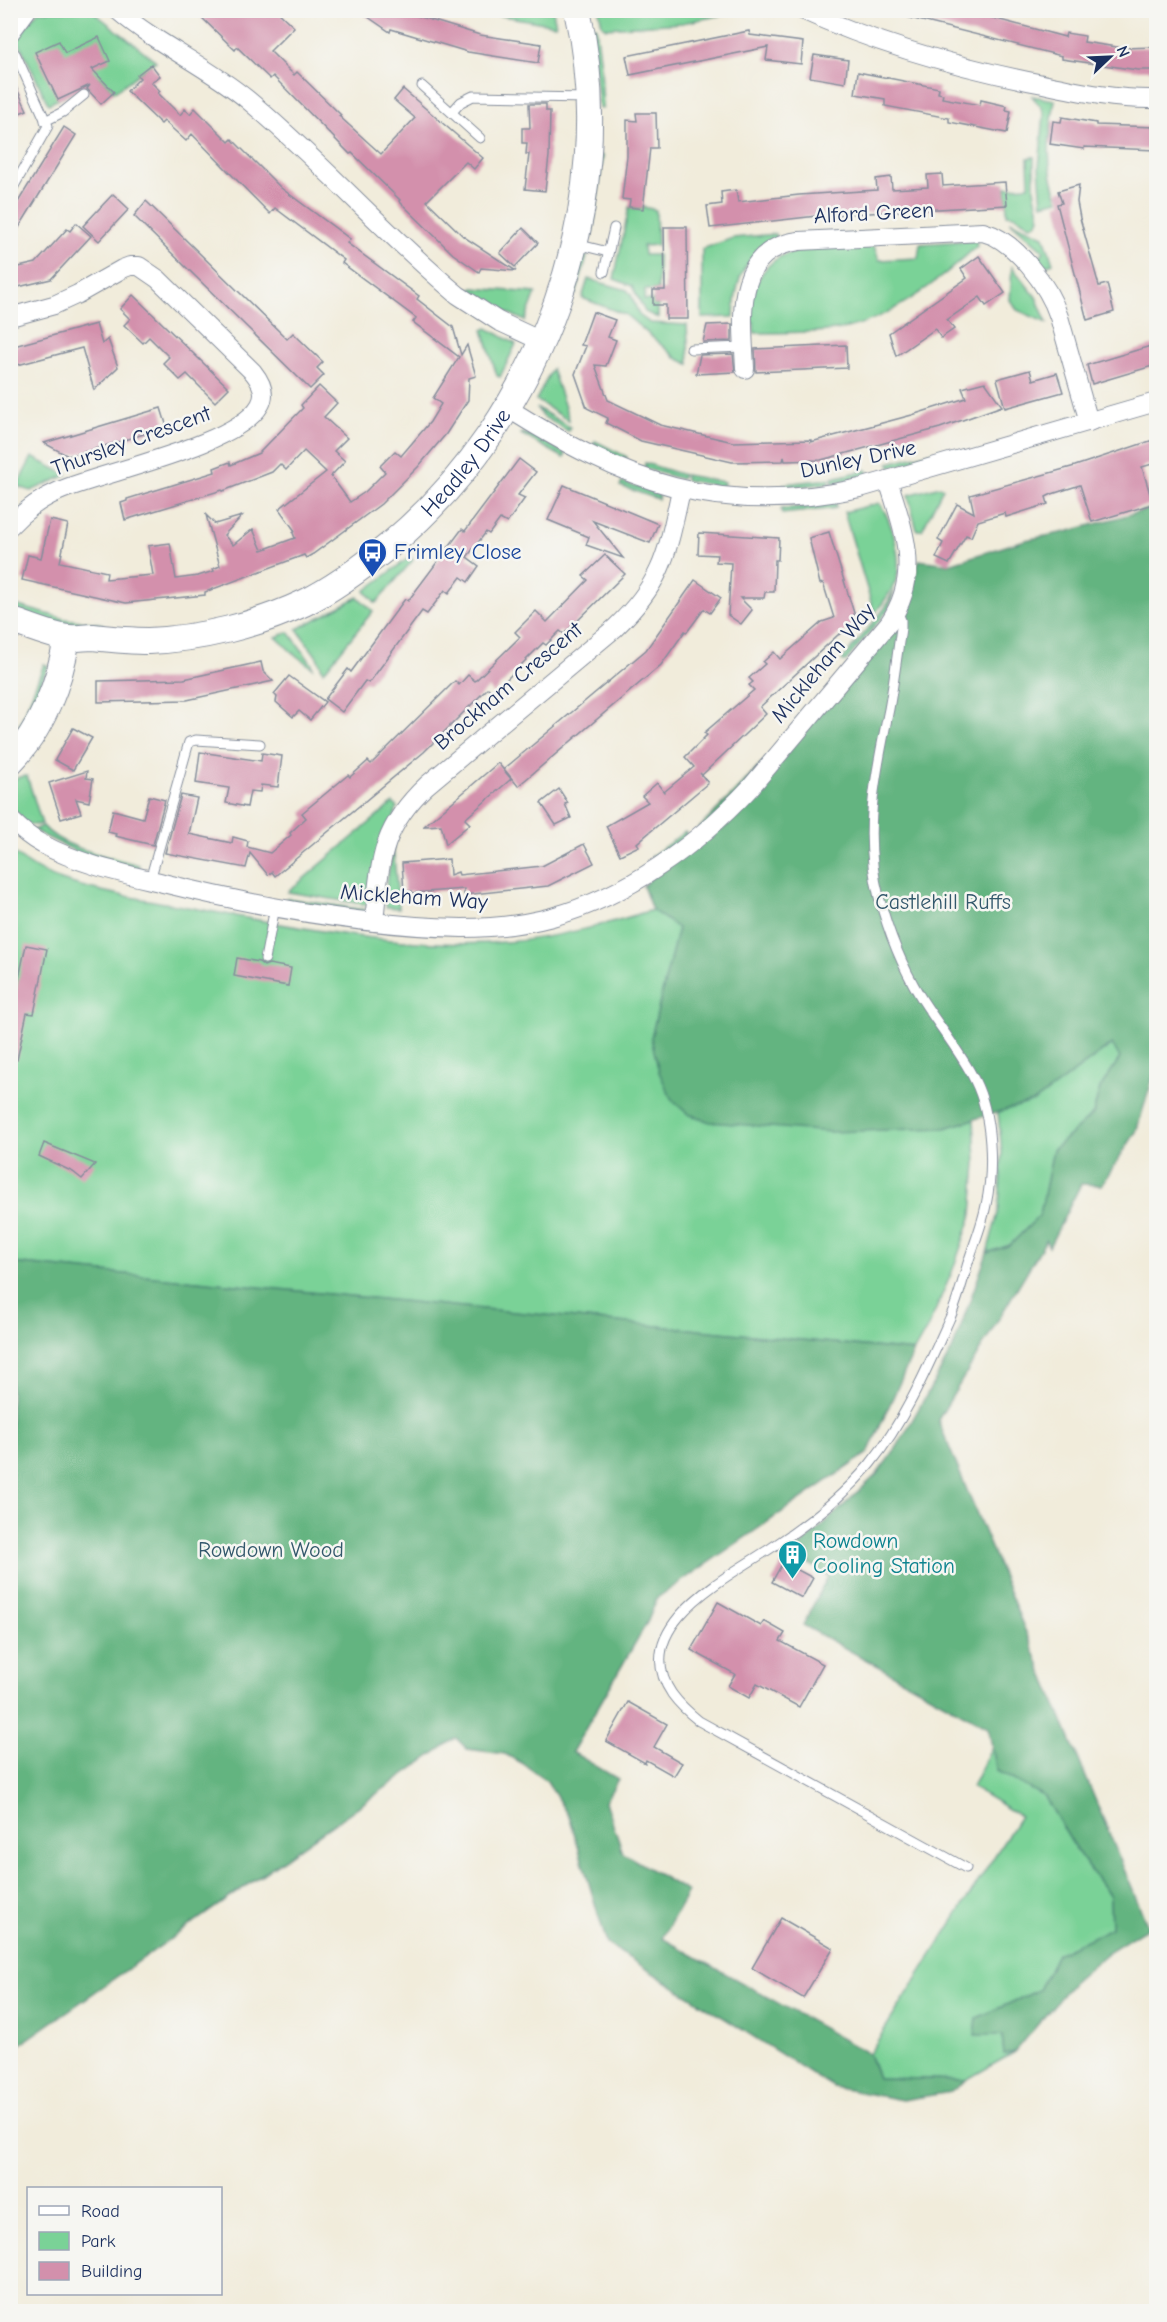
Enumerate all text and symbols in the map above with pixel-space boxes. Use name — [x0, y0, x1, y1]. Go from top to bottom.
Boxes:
north arrow — [1080, 27, 1140, 87]
text: N — [1113, 43, 1133, 60]
street label: Alford Green — [813, 197, 935, 229]
street label: Thursley Crescent — [48, 400, 215, 482]
street label: Headley Drive — [416, 404, 516, 522]
street label: Dunley Drive — [798, 434, 918, 484]
bus stop icon: Frimley Close — [357, 536, 389, 578]
place label: Frimley Close — [394, 539, 522, 565]
street label: Mickleham Way — [765, 598, 881, 728]
street label: Brockham Crescent — [429, 616, 588, 756]
street label: Mickleham Way — [339, 879, 489, 915]
park label: Castlehill Ruffs — [875, 889, 1011, 915]
place label: Rowdown Cooling Station — [813, 1528, 955, 1579]
park label: Rowdown Wood — [198, 1537, 344, 1563]
building icon: Rowdown Cooling Station — [776, 1538, 808, 1580]
legend — [27, 2187, 222, 2295]
text: Road — [81, 2201, 120, 2222]
text: Park — [81, 2231, 116, 2252]
text: Building — [81, 2261, 143, 2282]

